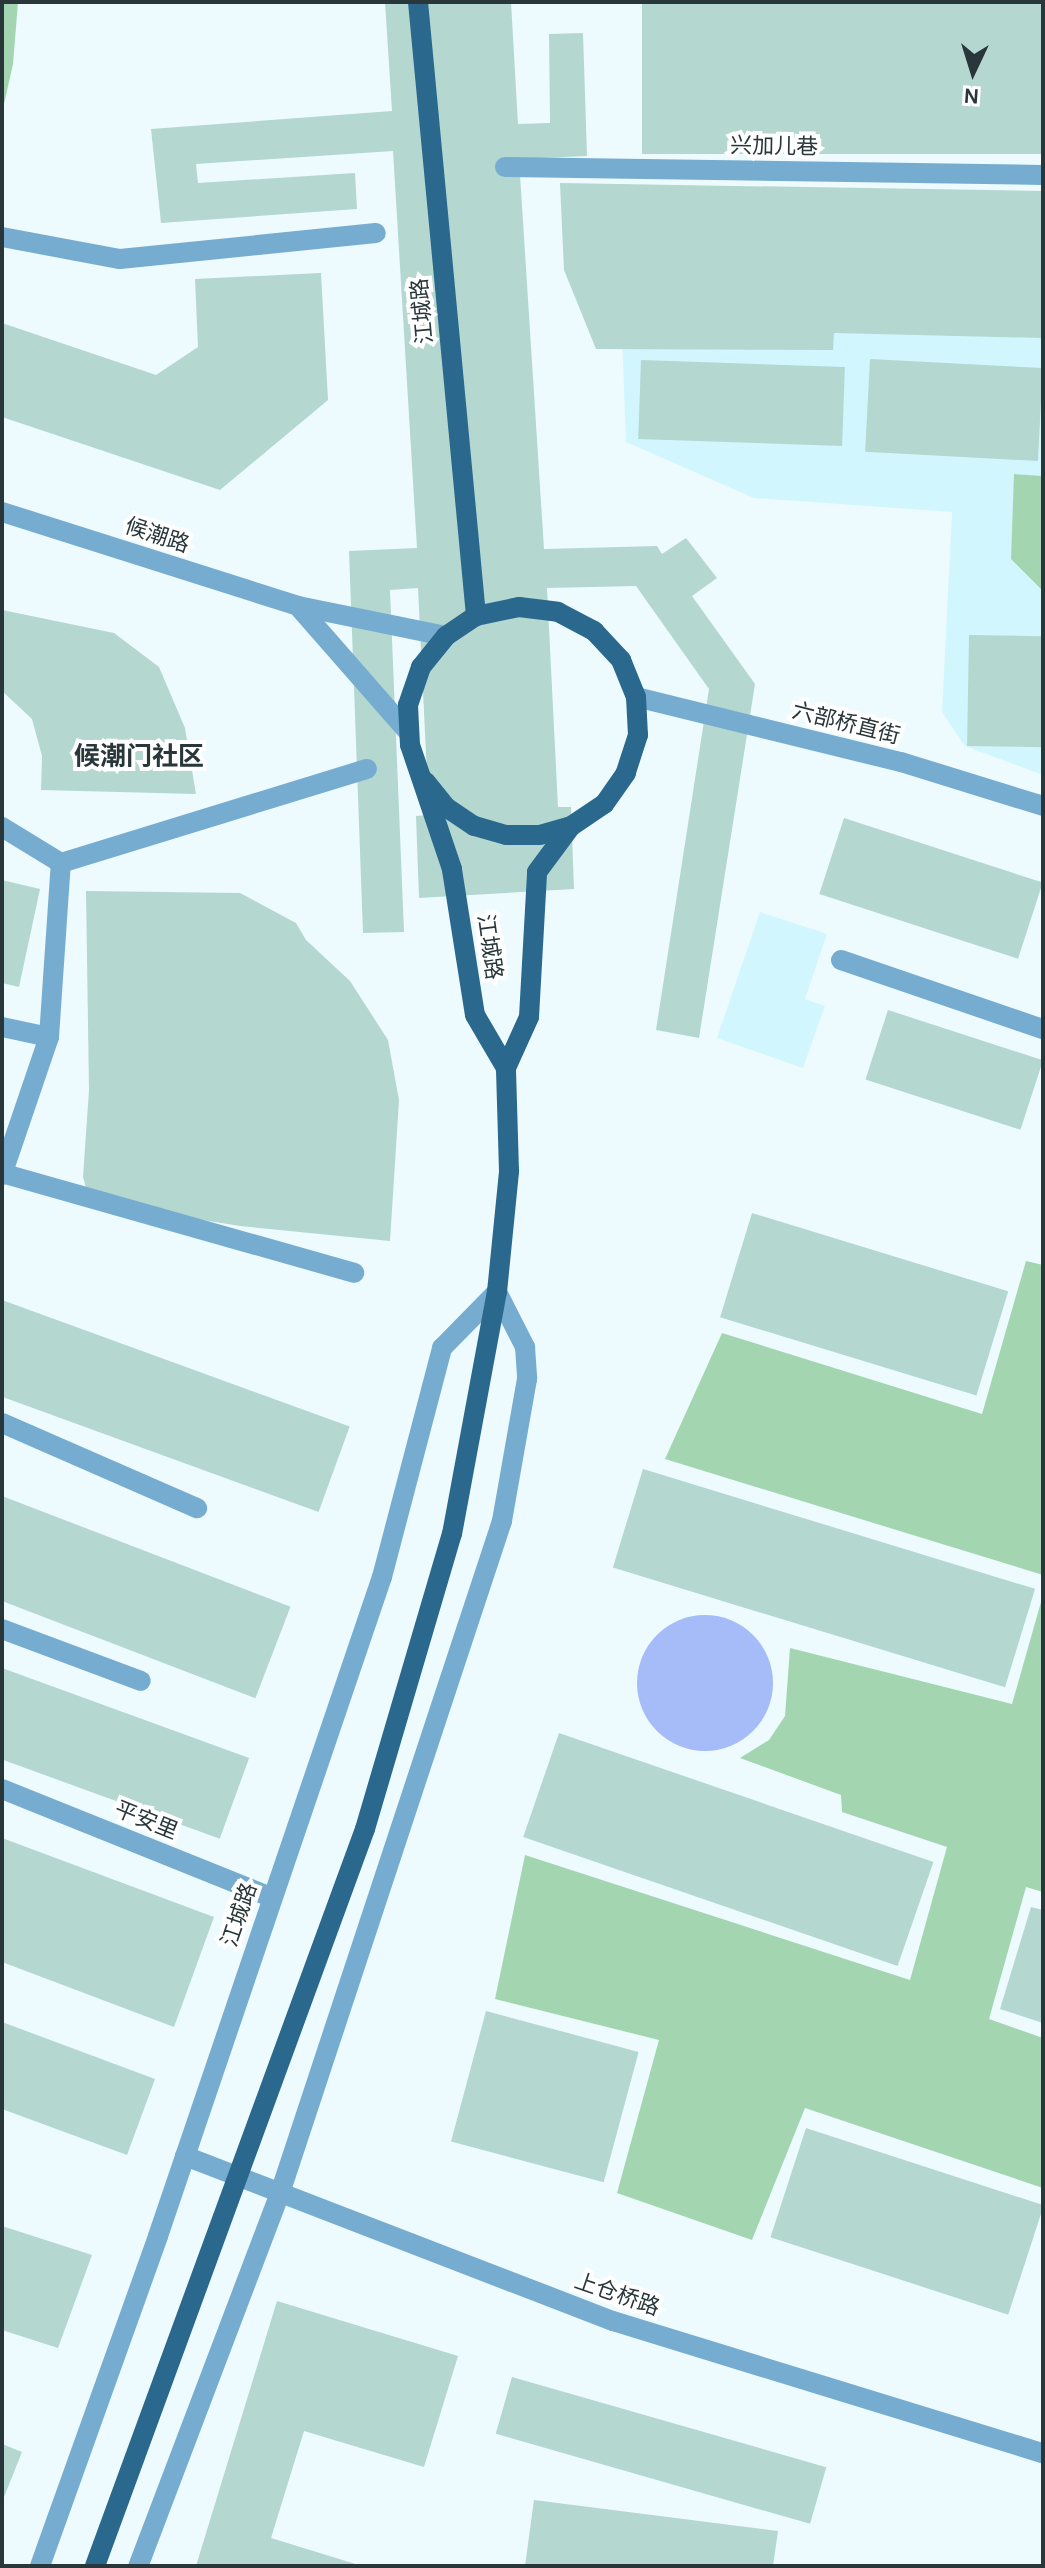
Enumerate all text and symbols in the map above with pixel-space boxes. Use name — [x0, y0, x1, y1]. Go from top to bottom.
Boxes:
north arrow — [933, 32, 1013, 112]
text: N — [963, 82, 980, 109]
street label: 兴加儿巷 — [730, 133, 818, 161]
street label: 江城路 — [407, 277, 439, 345]
street label: 候潮路 — [122, 513, 192, 559]
street label: 六部桥直街 — [789, 698, 903, 750]
district label: 候潮门社区 — [74, 741, 204, 773]
street label: 江城路 — [471, 912, 507, 982]
street label: 平安里 — [110, 1796, 182, 1846]
street label: 江城路 — [217, 1880, 263, 1950]
street label: 上仓桥路 — [571, 2268, 663, 2322]

